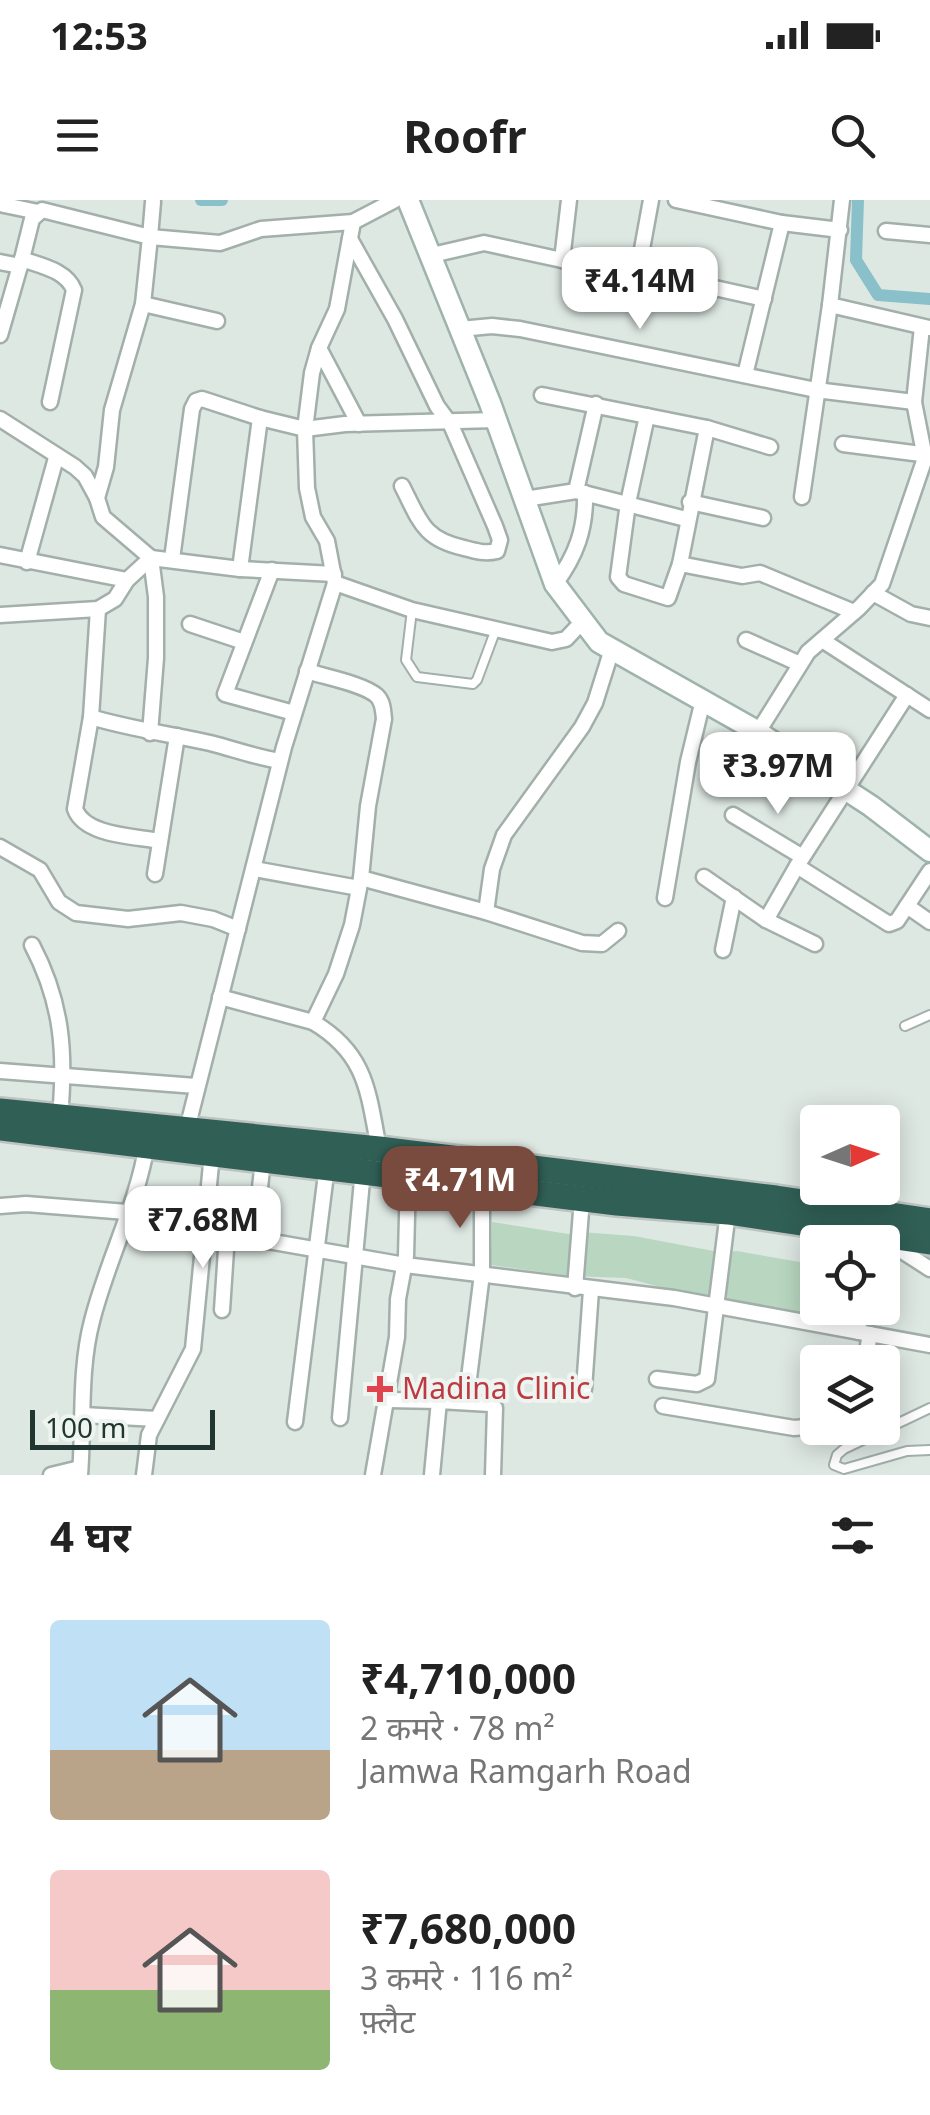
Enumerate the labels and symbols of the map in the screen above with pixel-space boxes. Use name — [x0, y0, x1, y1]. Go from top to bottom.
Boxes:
pin: ₹4.14M — [559, 247, 721, 332]
pin: ₹3.97M — [697, 732, 859, 817]
north arrow — [800, 1105, 900, 1205]
pin: ₹4.71M — [379, 1146, 541, 1231]
pin: ₹7.68M — [122, 1186, 284, 1271]
place label: Madina Clinic — [402, 1367, 591, 1408]
marker: Madina Clinic — [367, 1376, 393, 1402]
scale bar — [30, 1405, 215, 1450]

